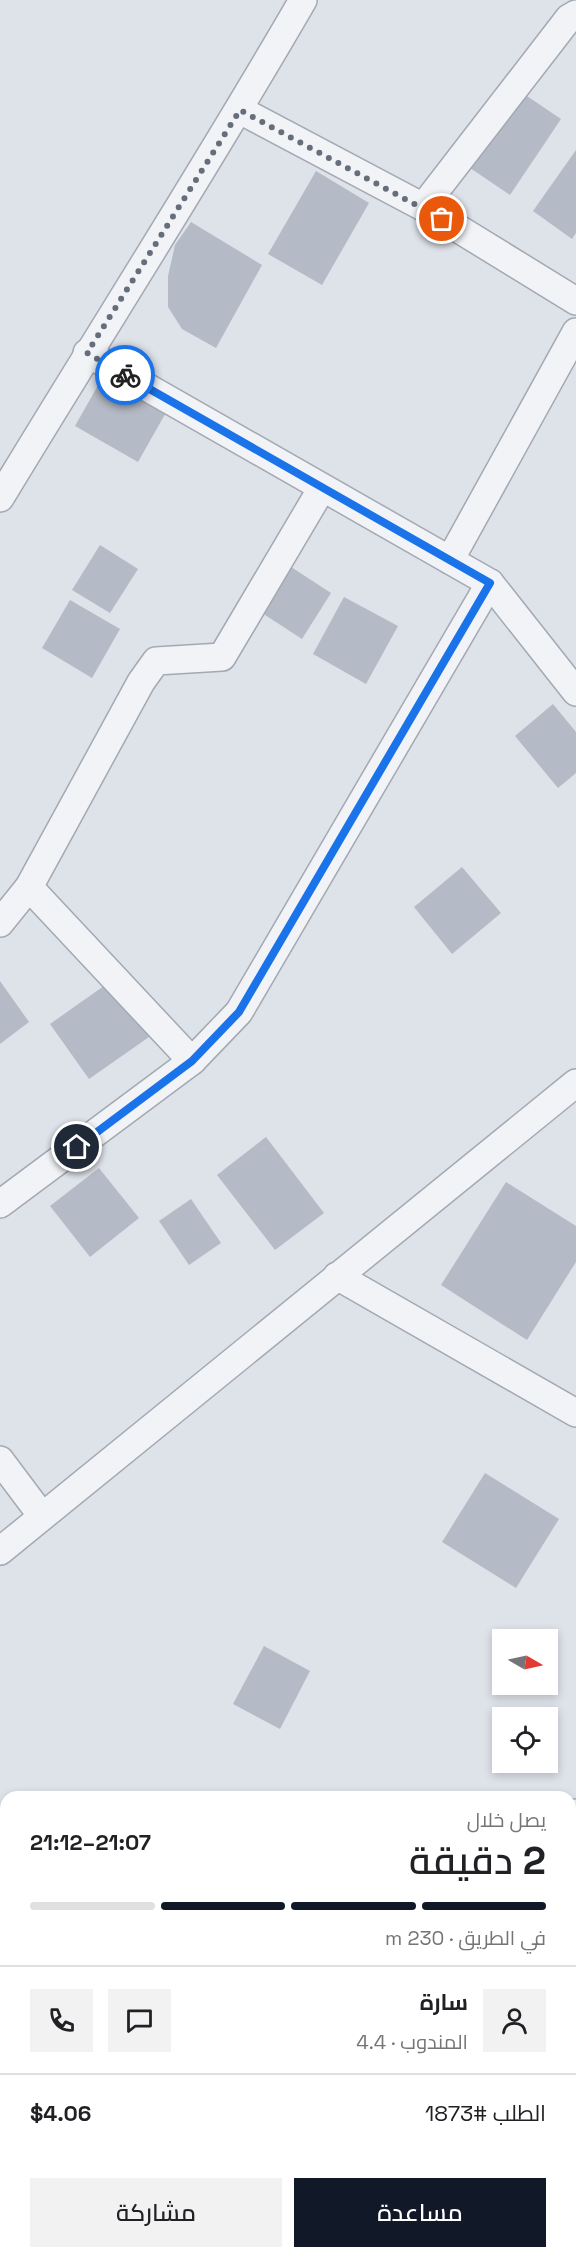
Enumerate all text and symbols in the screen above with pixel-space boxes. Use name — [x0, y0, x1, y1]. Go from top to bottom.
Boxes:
pin — [416, 193, 467, 244]
icon: bag — [425, 202, 458, 235]
courier — [95, 345, 155, 405]
icon: bike — [109, 359, 142, 392]
pin — [51, 1121, 102, 1172]
icon: home — [60, 1130, 93, 1163]
north arrow — [492, 1629, 558, 1695]
map controls — [492, 1629, 558, 1773]
button: locate — [492, 1707, 558, 1773]
text: يصل خلال — [467, 1807, 546, 1833]
text: 21:07–21:12 — [30, 1828, 151, 1856]
text: 2 دقيقة — [409, 1836, 546, 1885]
text: في الطريق · 230 m — [385, 1925, 546, 1951]
text: سارة — [420, 1988, 468, 2016]
button: phone — [30, 1989, 93, 2052]
button: chat — [108, 1989, 171, 2052]
button: person — [483, 1989, 546, 2052]
text: المندوب · 4.4 — [356, 2029, 468, 2055]
text: $4.06 — [30, 2099, 91, 2127]
text: الطلب #1873 — [425, 2099, 546, 2127]
button: مشاركة — [30, 2178, 282, 2247]
button: مساعدة — [294, 2178, 546, 2247]

